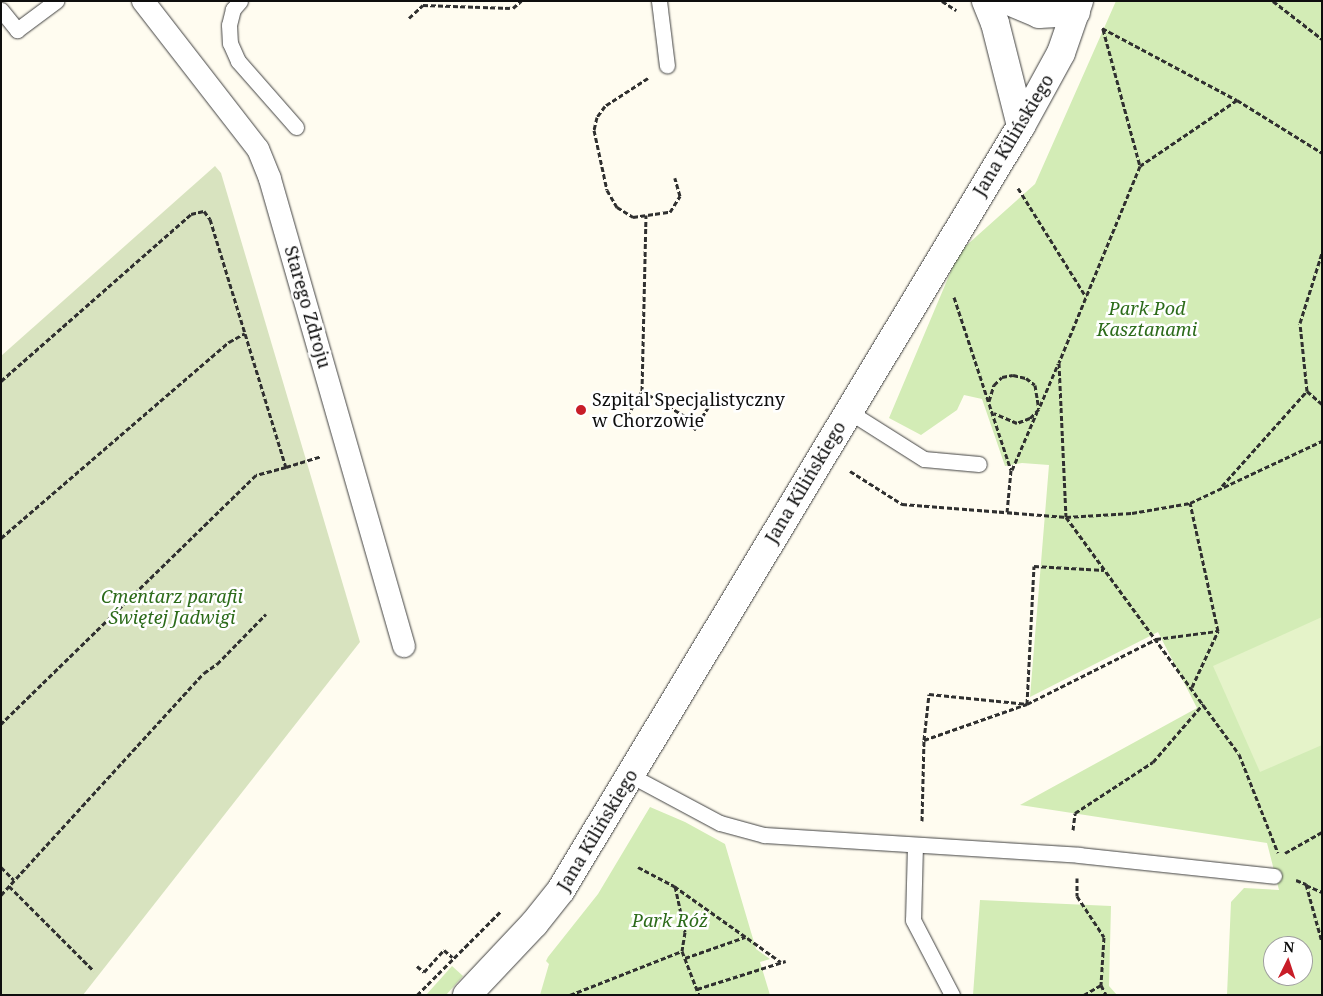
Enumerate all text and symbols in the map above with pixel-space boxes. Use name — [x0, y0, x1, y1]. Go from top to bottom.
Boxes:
street label: Jana Kilińskiego — [968, 70, 1058, 200]
street label: Starego Zdroju — [280, 243, 336, 371]
park label: Park Pod Kasztanami — [1097, 298, 1197, 340]
place label: Szpital Specjalistyczny w Chorzowie — [592, 389, 785, 432]
marker: Szpital Specjalistyczny w Chorzowie — [574, 403, 588, 417]
street label: Jana Kilińskiego — [760, 417, 850, 547]
park label: Cmentarz parafii Świętej Jadwigi — [101, 586, 243, 628]
street label: Jana Kilińskiego — [552, 765, 642, 895]
park label: Park Róż — [632, 909, 708, 931]
north arrow — [1263, 936, 1313, 986]
text: N — [1283, 937, 1295, 956]

